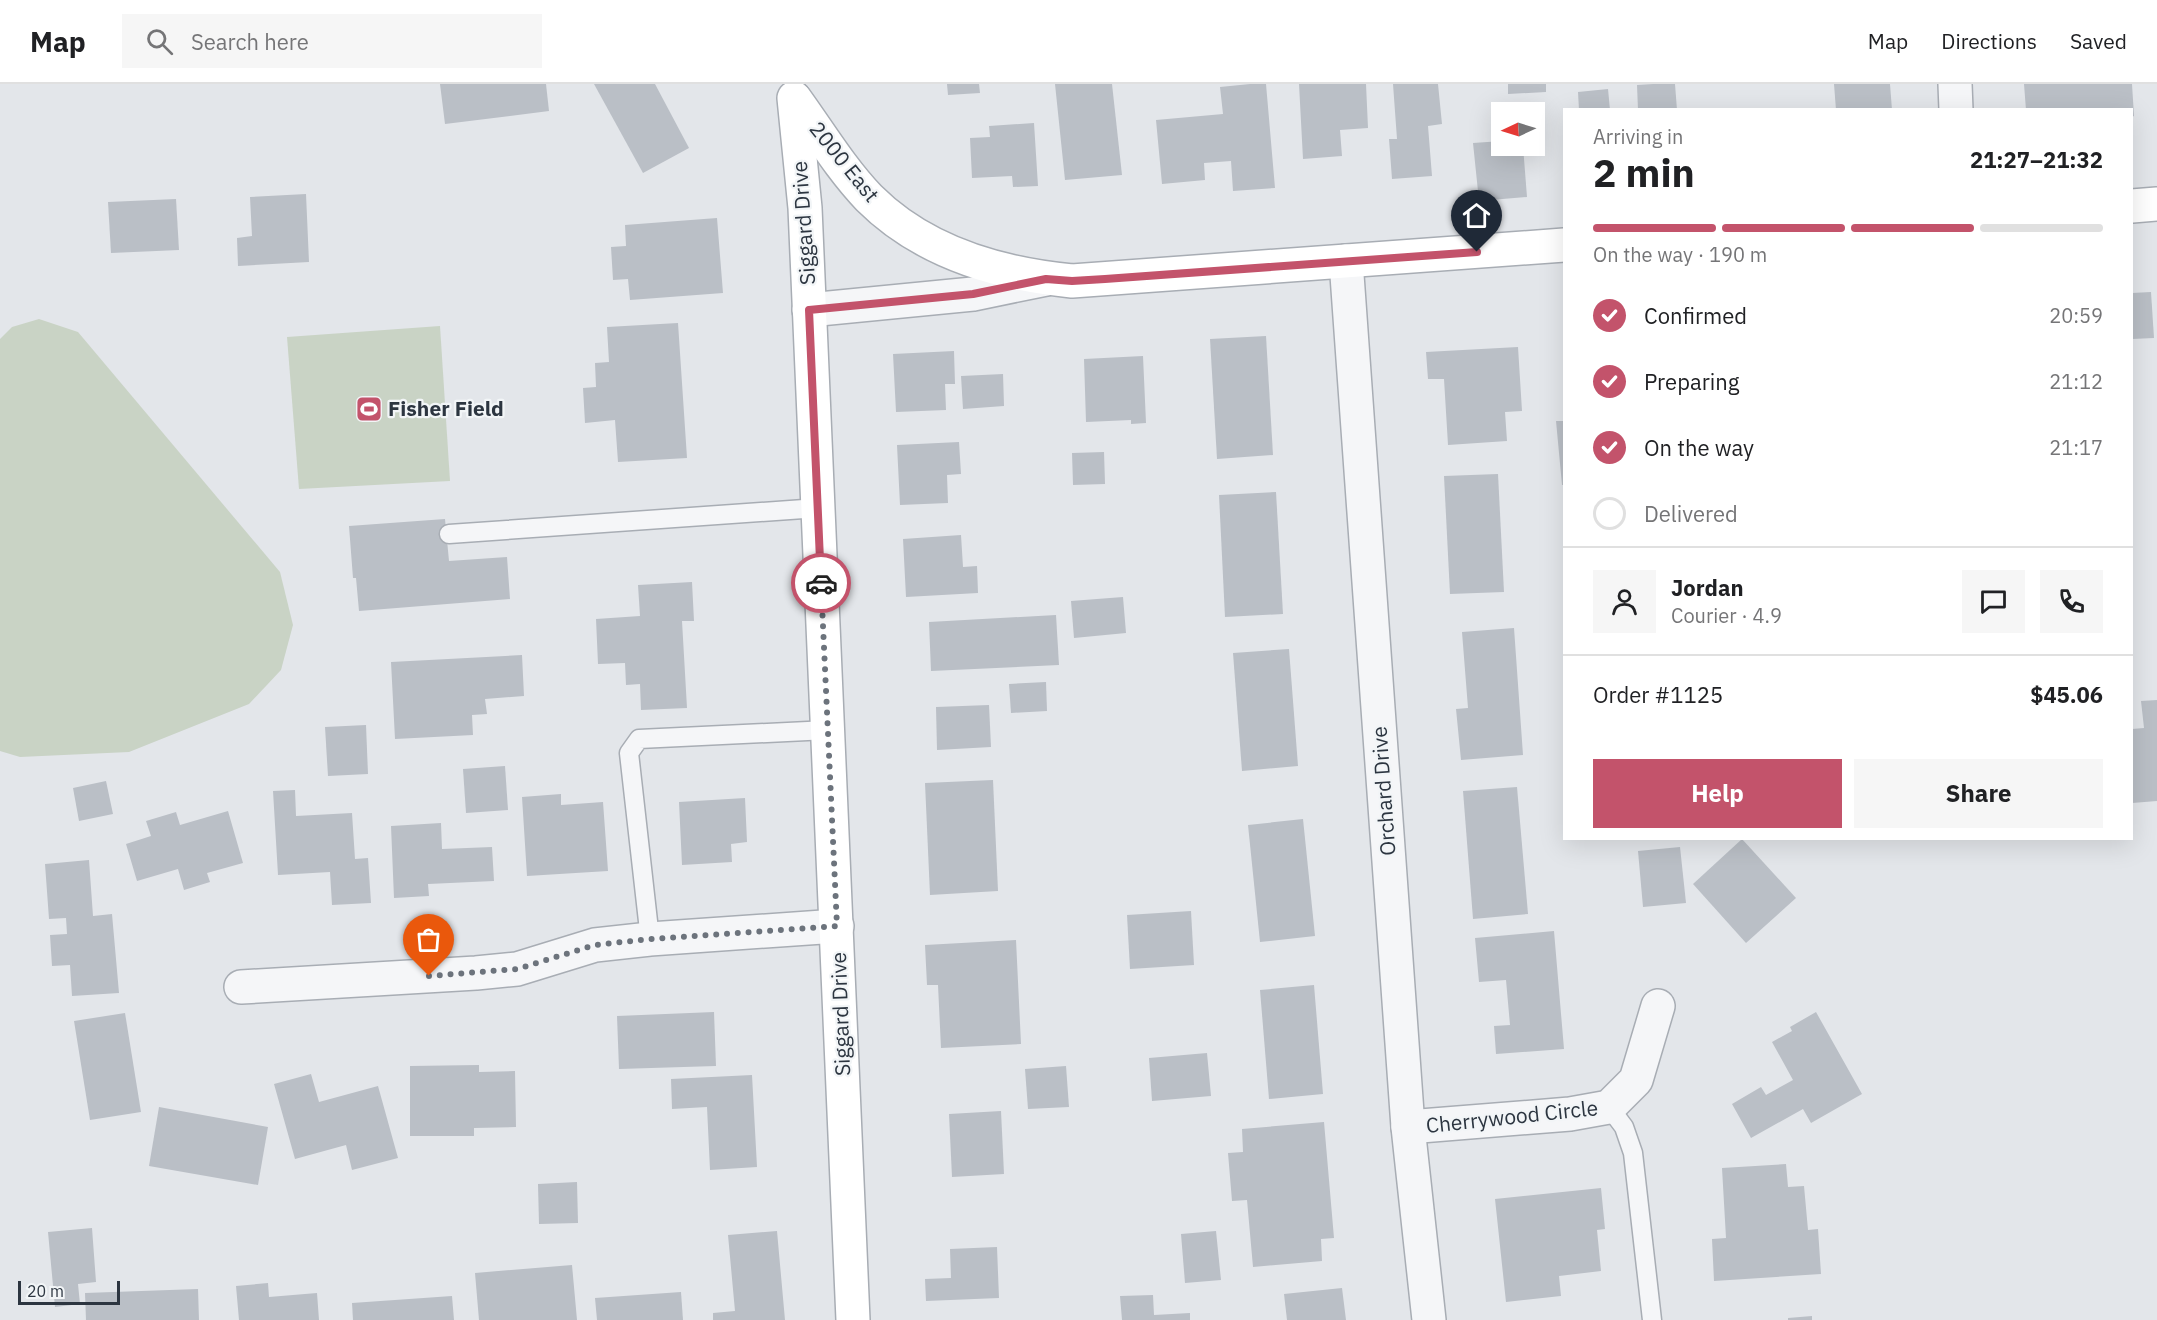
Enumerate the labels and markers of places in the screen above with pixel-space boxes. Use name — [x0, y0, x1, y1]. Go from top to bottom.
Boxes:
pin — [1451, 190, 1502, 252]
sports icon: Fisher Field — [354, 394, 384, 424]
place label: Fisher Field — [388, 394, 504, 422]
pin — [403, 914, 454, 976]

